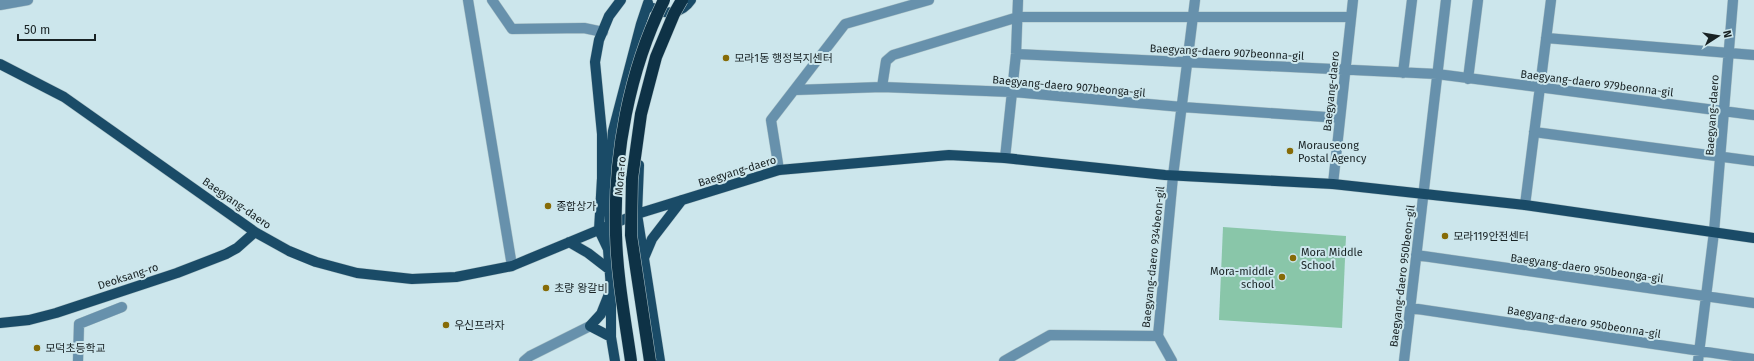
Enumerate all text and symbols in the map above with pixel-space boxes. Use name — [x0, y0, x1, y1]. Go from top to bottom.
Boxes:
scale bar — [18, 16, 95, 42]
north arrow — [1698, 16, 1738, 56]
text: 50 m — [24, 23, 50, 37]
text: N — [1720, 29, 1734, 39]
street label: Baegyang-daero 907beonna-gil — [1149, 42, 1305, 63]
street label: Baegyang-daero — [1321, 50, 1342, 132]
place label: 모라1동 행정복지센터 — [734, 52, 833, 65]
marker: 모라1동 행정복지센터 — [721, 53, 731, 63]
street label: Baegyang-daero 979beonna-gil — [1520, 68, 1674, 99]
street label: Baegyang-daero 907beonga-gil — [992, 73, 1146, 100]
street label: Baegyang-daero — [1703, 74, 1722, 156]
place label: Morauseong Postal Agency — [1298, 139, 1367, 165]
marker: Morauseong Postal Agency — [1285, 146, 1295, 156]
street label: Baegyang-daero — [697, 153, 778, 190]
street label: Mora-ro — [612, 156, 629, 196]
street label: Baegyang-daero — [200, 175, 274, 232]
street label: Baegyang-daero 934beon-gil — [1140, 185, 1167, 329]
place label: 종합상가 — [556, 200, 596, 213]
marker: 종합상가 — [543, 201, 553, 211]
street label: Baegyang-daero 950beon-gil — [1387, 204, 1418, 348]
place label: 모라119안전센터 — [1453, 230, 1529, 243]
marker: 모라119안전센터 — [1440, 231, 1450, 241]
place label: Mora Middle School — [1301, 246, 1363, 272]
street label: Baegyang-daero 950beonga-gil — [1509, 251, 1664, 286]
marker: Mora Middle School — [1288, 253, 1298, 263]
street label: Deoksang-ro — [96, 261, 160, 292]
place label: Mora-middle school — [1210, 265, 1274, 291]
marker: Mora-middle school — [1277, 272, 1287, 282]
place label: 초량 왕갈비 — [554, 282, 608, 295]
marker: 초량 왕갈비 — [541, 283, 551, 293]
street label: Baegyang-daero 950beonna-gil — [1506, 304, 1662, 341]
place label: 우신프라자 — [454, 319, 505, 332]
marker: 우신프라자 — [441, 320, 451, 330]
place label: 모덕초등학교 — [45, 342, 106, 355]
marker: 모덕초등학교 — [32, 343, 42, 353]

